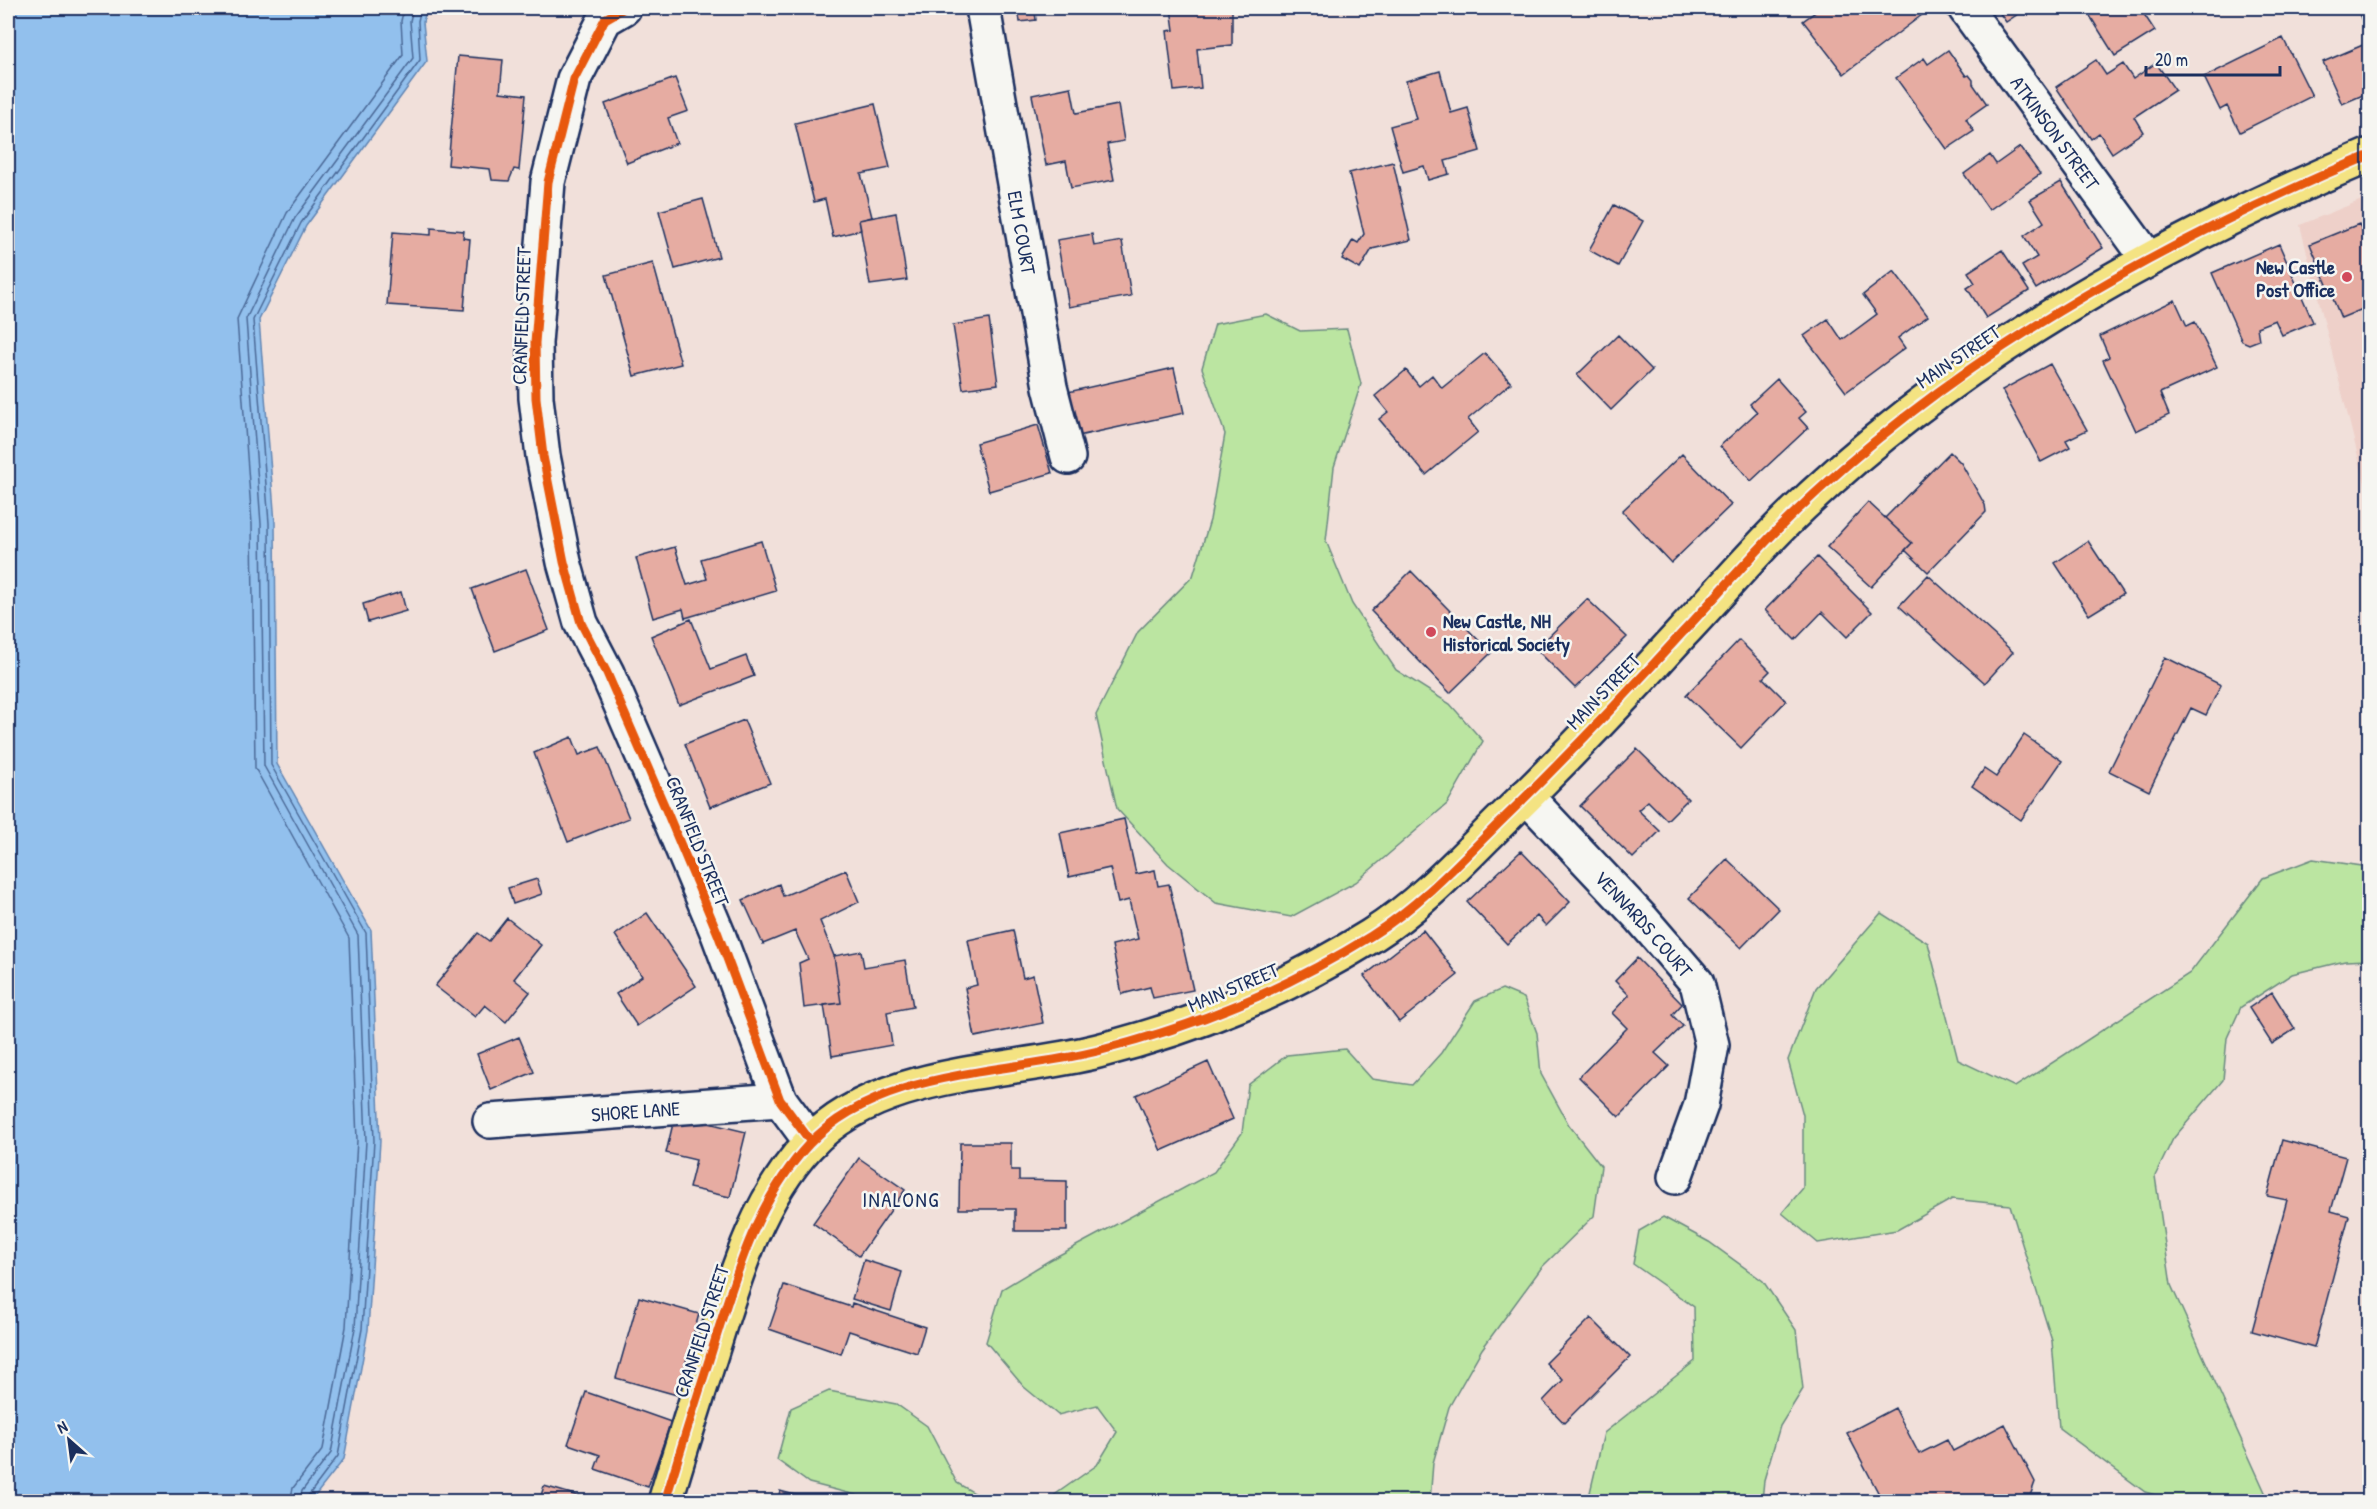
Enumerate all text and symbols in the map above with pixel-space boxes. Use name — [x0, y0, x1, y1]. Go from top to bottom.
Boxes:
scale bar — [2146, 39, 2280, 77]
text: 20 m — [2155, 47, 2188, 72]
street label: ATKINSON STREET — [2005, 70, 2107, 196]
street label: ELM COURT — [1002, 189, 1043, 277]
street label: CRANFIELD STREET — [505, 246, 537, 385]
place label: New Castle Post Office — [2256, 253, 2335, 303]
marker: New Castle Post Office — [2340, 270, 2354, 284]
street label: MAIN STREET — [1911, 318, 2006, 394]
place label: New Castle, NH Historical Society — [1443, 607, 1570, 658]
marker: New Castle, NH Historical Society — [1424, 625, 1438, 639]
street label: MAIN STREET — [1560, 647, 1647, 735]
street label: CRANFIELD STREET — [660, 772, 737, 910]
street label: VENNARDS COURT — [1589, 864, 1700, 983]
street label: MAIN STREET — [1183, 956, 1283, 1018]
street label: SHORE LANE — [590, 1094, 681, 1127]
district label: INALONG — [862, 1185, 940, 1214]
street label: CRANFIELD STREET — [667, 1261, 735, 1401]
north arrow — [39, 1410, 99, 1470]
text: N — [53, 1415, 71, 1438]

